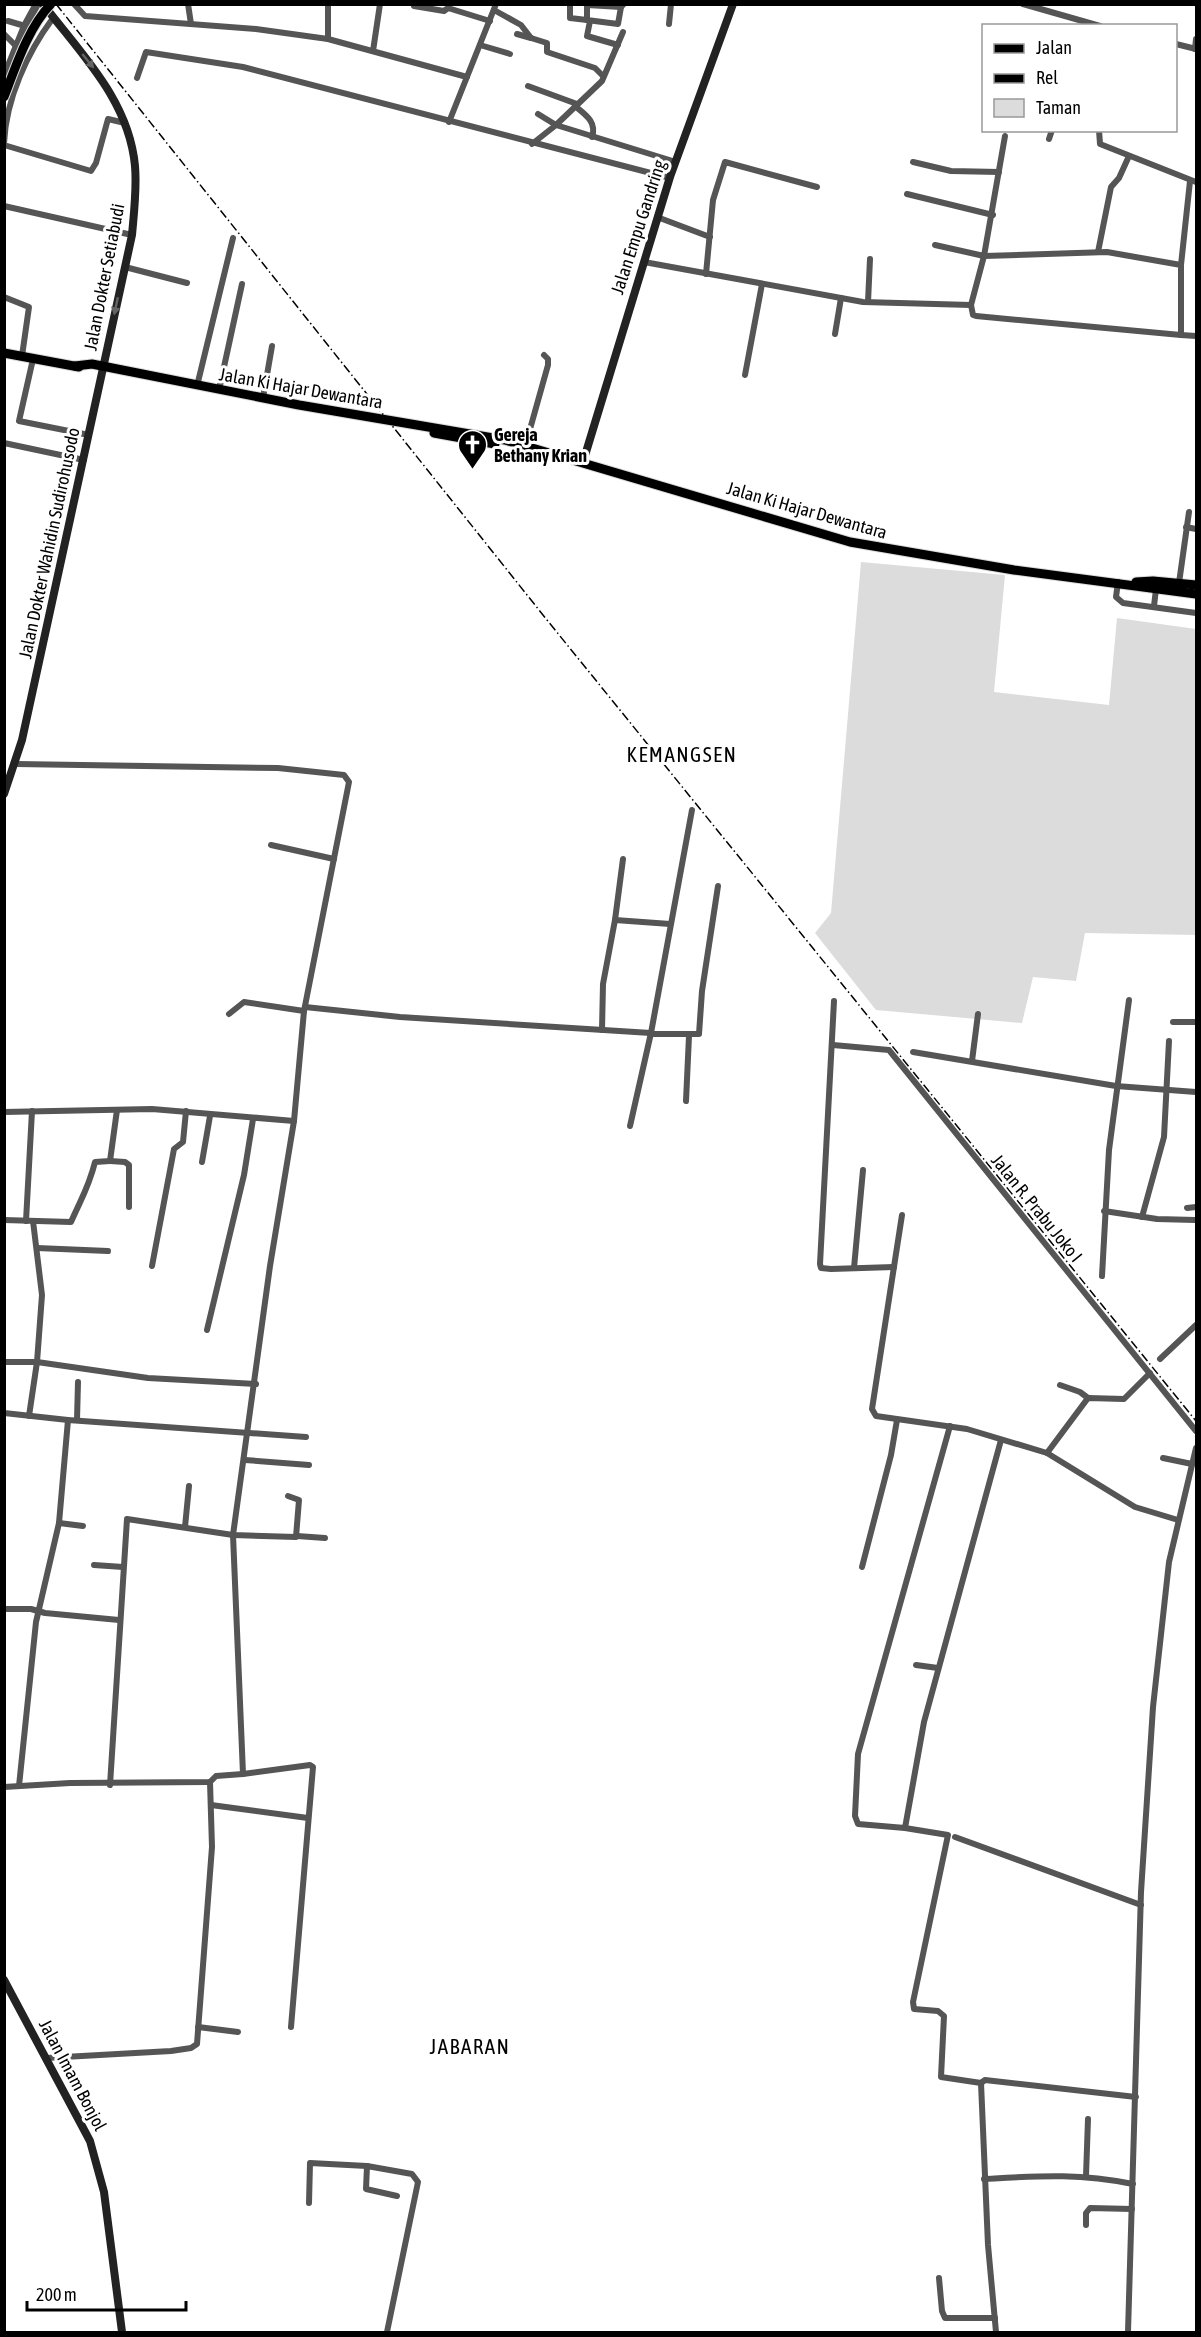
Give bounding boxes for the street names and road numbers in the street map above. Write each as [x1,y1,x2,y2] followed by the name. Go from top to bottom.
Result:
[606,157,670,297] street label: Jalan Empu Gandring
[79,202,129,352] street label: Jalan Dokter Setiabudi
[218,363,384,413] street label: Jalan Ki Hajar Dewantara
[14,426,84,660] street label: Jalan Dokter Wahidin Sudirohusodo
[725,477,889,543] street label: Jalan Ki Hajar Dewantara
[987,1150,1087,1266] street label: Jalan R. Prabu Joko I
[35,2016,111,2134] street label: Jalan Imam Bonjol

